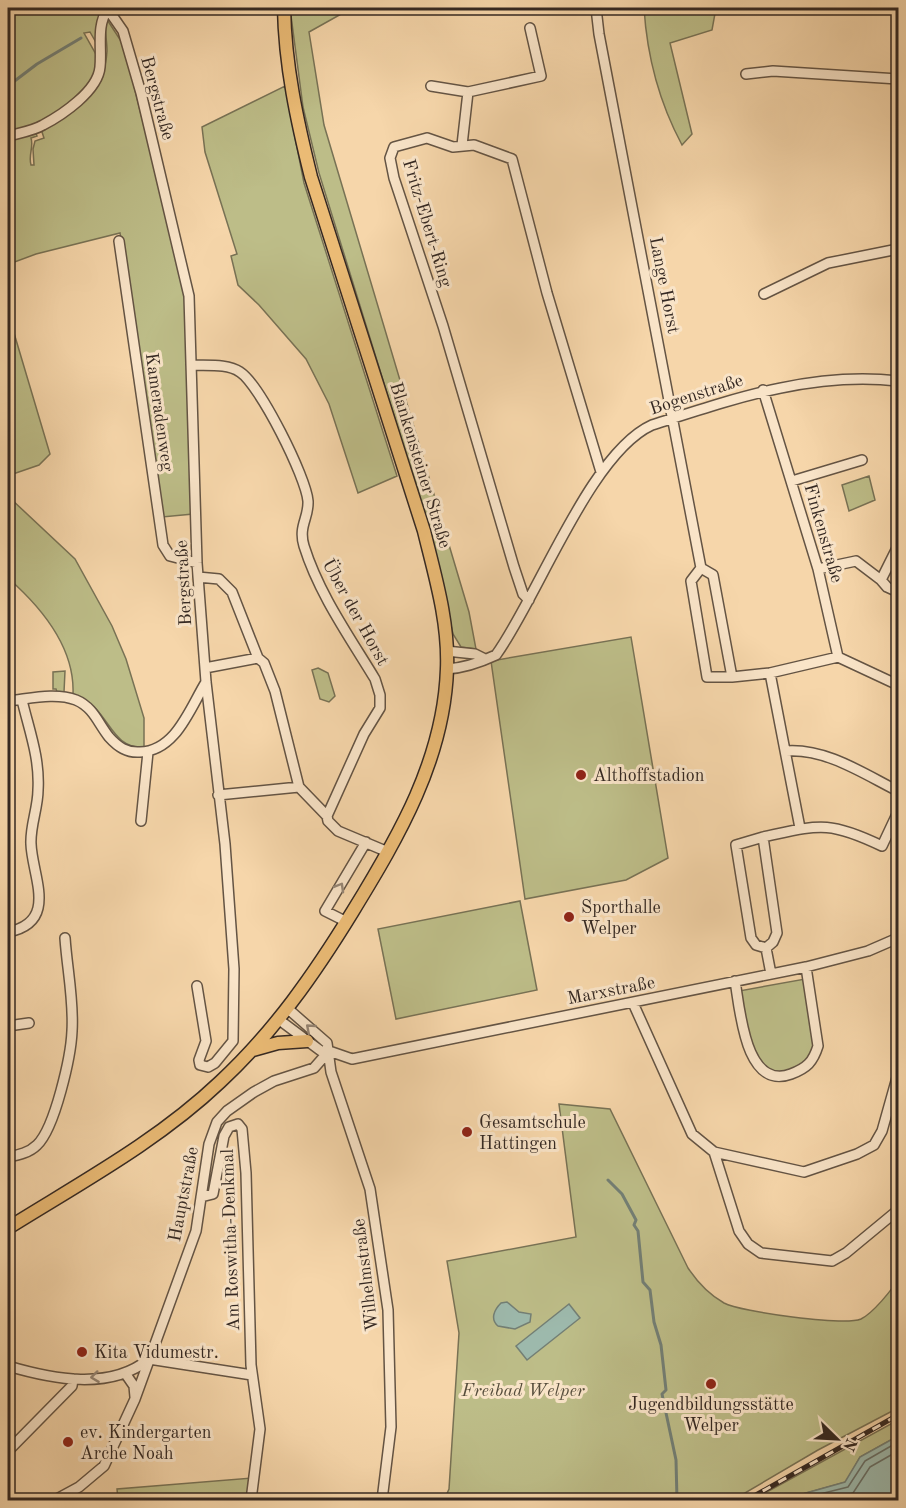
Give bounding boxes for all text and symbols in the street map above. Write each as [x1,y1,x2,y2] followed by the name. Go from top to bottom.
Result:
[137,54,177,142] street label: Bergstraße
[399,157,455,290] street label: Fritz-Ebert-Ring
[646,235,682,335] street label: Lange Horst
[142,352,176,473] street label: Kameradenweg
[647,371,745,419] street label: Bogenstraße
[386,380,454,550] street label: Blankensteiner Straße
[800,482,846,585] street label: Finkenstraße
[173,540,195,626] street label: Bergstraße
[318,554,395,669] street label: Über der Horst
[593,767,705,785] place label: Althoffstadion
[574,768,588,782] marker: Althoffstadion
[332,883,344,893] one-way arrow
[581,899,661,938] place label: Sporthalle Welper
[562,910,576,924] marker: Sporthalle Welper
[566,974,657,1008] street label: Marxstraße
[307,1024,317,1035] one-way arrow
[479,1114,586,1153] place label: Gesamtschule Hattingen
[460,1125,474,1139] marker: Gesamtschule Hattingen
[166,1145,202,1243] street label: Hauptstraße
[219,1148,243,1332] street label: Am Roswitha-Denkmal
[350,1217,382,1332] street label: Wilhelmstraße
[94,1344,219,1362] place label: Kita Vidumestr.
[75,1345,89,1359] marker: Kita Vidumestr.
[91,1371,100,1383] one-way arrow
[704,1377,718,1391] marker: Jugendbildungsstätte Welper
[460,1382,586,1400] park label: Freibad Welper
[628,1396,794,1435] place label: Jugendbildungsstätte Welper
[807,1409,867,1469] north arrow
[80,1424,212,1463] place label: ev. Kindergarten Arche Noah
[61,1435,75,1449] marker: ev. Kindergarten Arche Noah
[839,1435,859,1454] text: N

